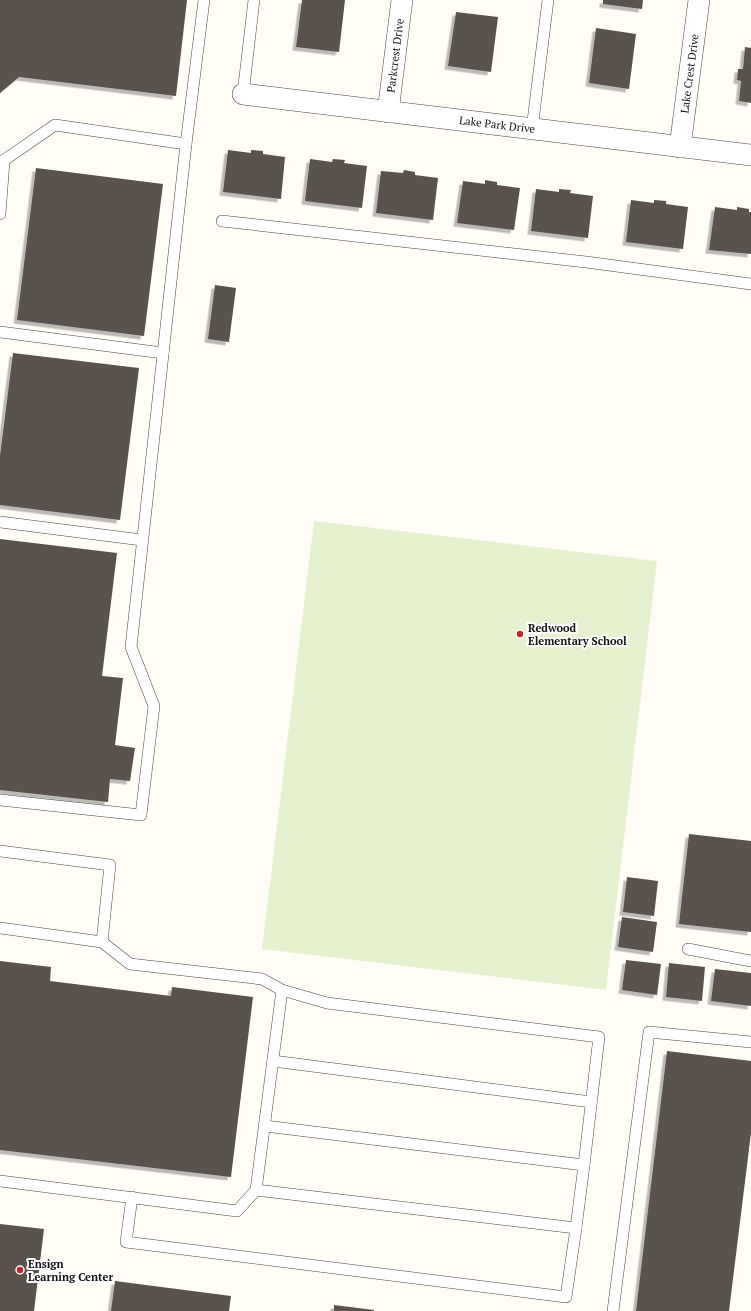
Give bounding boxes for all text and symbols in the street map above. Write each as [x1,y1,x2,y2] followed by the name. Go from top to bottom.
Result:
[383,17,407,93] street label: Parkcrest Drive
[677,33,702,114] street label: Lake Crest Drive
[458,113,536,136] street label: Lake Park Drive
[528,621,627,648] place label: Redwood Elementary School
[515,629,525,639] marker: Redwood Elementary School
[28,1257,113,1284] place label: Ensign Learning Center
[15,1265,25,1275] marker: Ensign Learning Center

